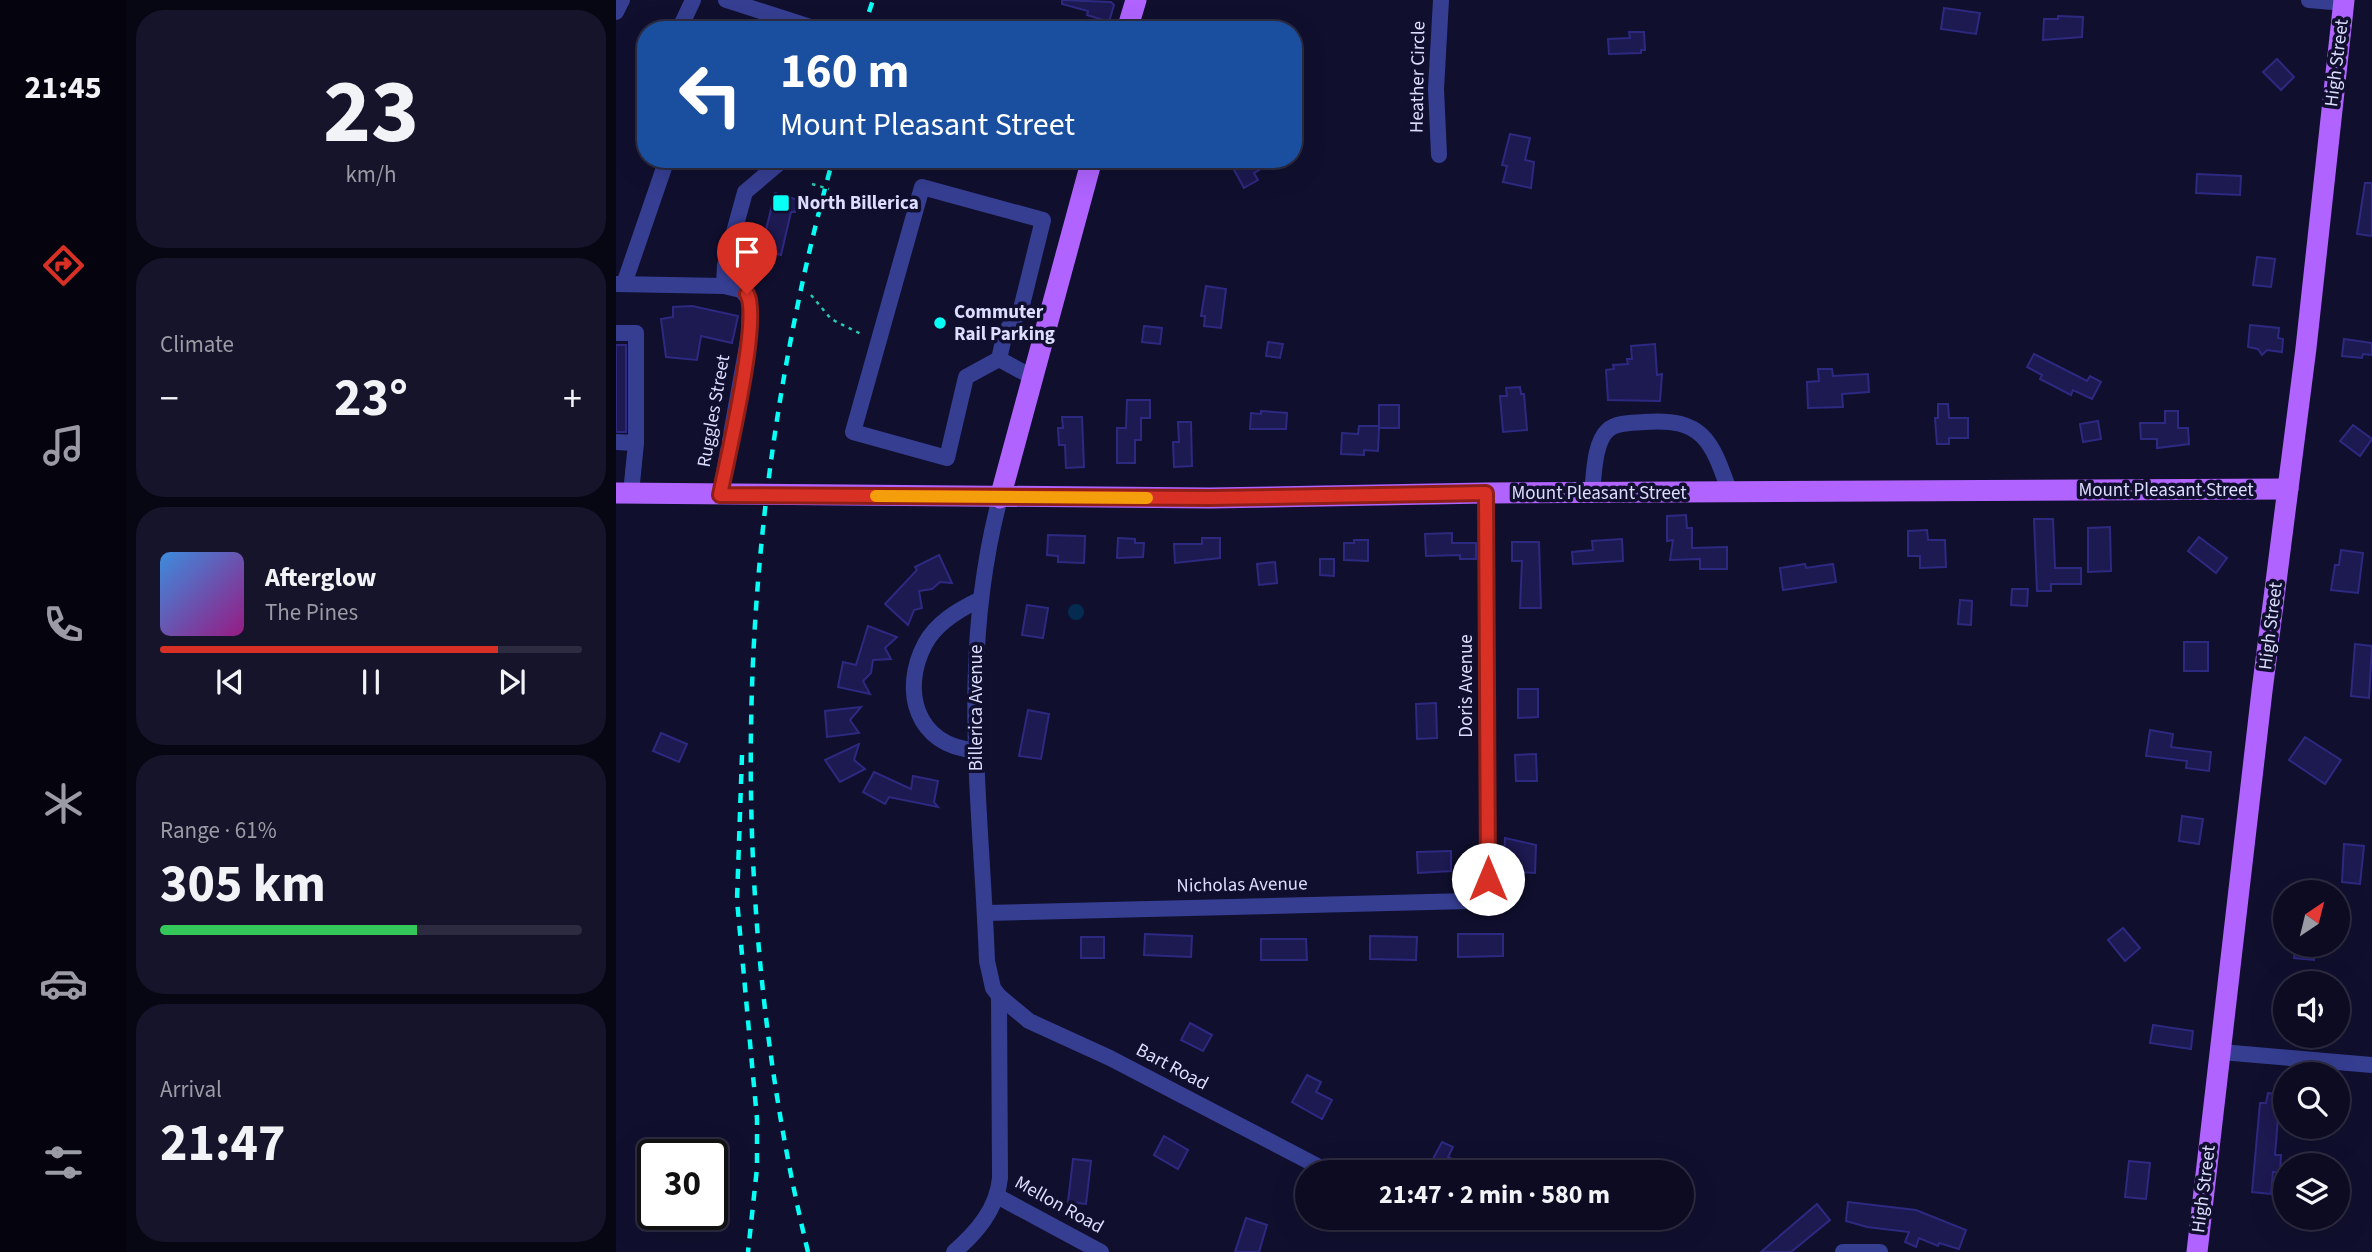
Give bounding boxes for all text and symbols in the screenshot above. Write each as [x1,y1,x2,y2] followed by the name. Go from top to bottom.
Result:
[2318,17,2356,109] street label: High Street
[1404,21,1432,133] street label: Heather Circle
[780,37,909,107] text: 160 m
[323,48,419,177] text: 23
[665,49,756,140] icon: left
[24,65,102,111] text: 21:45
[780,102,1075,148] text: Mount Pleasant Street
[345,158,397,191] text: km/h
[797,190,919,217] place label: North Billerica
[771,193,791,213] marker: North Billerica
[717,222,777,294] pin
[728,233,766,271] icon: arrive
[39,241,88,290] icon: directions
[954,299,1055,348] place label: Commuter Rail Parking
[932,315,948,331] marker: Commuter Rail Parking
[160,328,234,361] text: Climate
[691,352,737,469] street label: Ruggles Street
[334,362,408,436] text: 23°
[160,372,179,426] text: −
[563,372,582,426] text: +
[39,421,88,470] icon: music
[2078,477,2254,504] street label: Mount Pleasant Street
[1511,480,1687,507] street label: Mount Pleasant Street
[265,559,376,596] text: Afterglow
[2252,580,2290,672] street label: High Street
[265,596,358,629] text: The Pines
[39,600,88,649] icon: phone
[1453,634,1480,738] street label: Doris Avenue
[963,645,990,771] street label: Billerica Avenue
[211,663,249,701] icon: previous
[352,663,390,701] icon: pause
[493,663,531,701] icon: next
[39,779,88,828] icon: climate
[160,814,277,847] text: Range · 61%
[1451,842,1525,916] position arrow
[160,848,326,922] text: 305 km
[1176,870,1308,900] street label: Nicholas Avenue
[2273,880,2350,957] north arrow
[2273,880,2350,1230] map controls
[39,959,88,1008] icon: car
[2273,971,2350,1048] button: sound
[1131,1037,1213,1097] street label: Bart Road
[2273,1062,2350,1139] button: search
[160,1073,222,1106] text: Arrival
[160,1107,285,1181] text: 21:47
[39,1138,88,1187] icon: filters
[637,1139,728,1230] speed limit sign: 30
[2185,1143,2223,1235] street label: High Street
[2273,1153,2350,1230] button: layers
[1010,1169,1108,1241] street label: Mellon Road
[1379,1176,1610,1213] text: 21:47 · 2 min · 580 m

